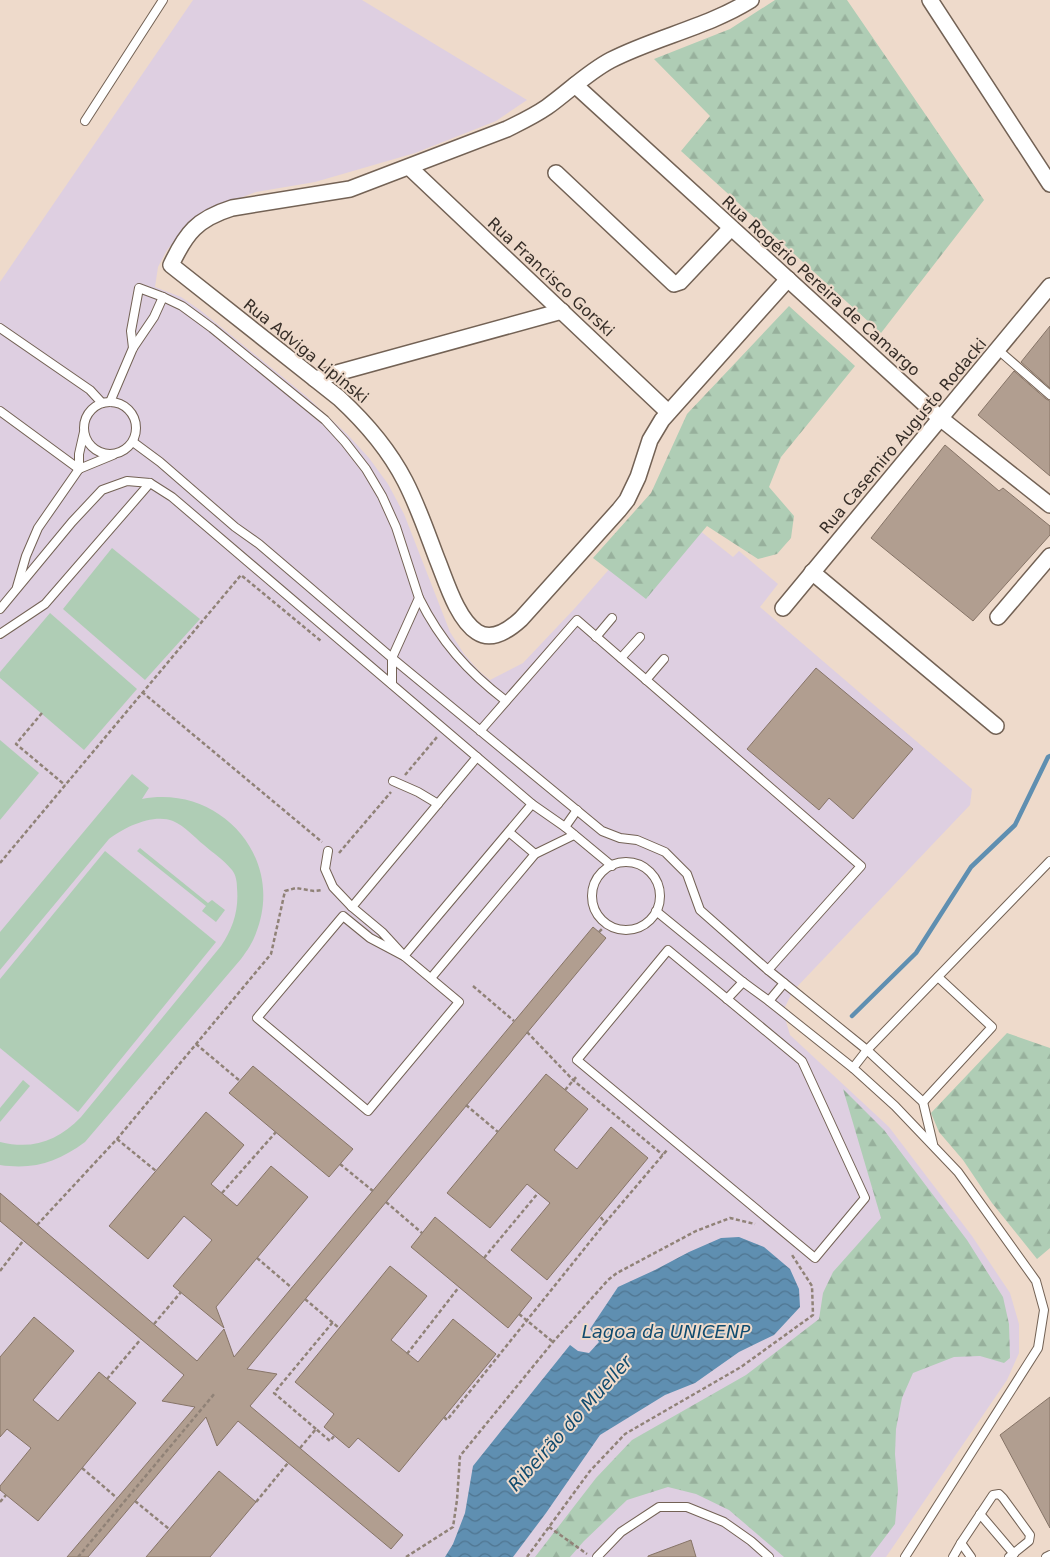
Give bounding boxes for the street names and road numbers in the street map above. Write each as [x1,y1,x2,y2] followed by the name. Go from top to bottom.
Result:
[718,192,924,380] street label: Rua Rogério Pereira de Camargo
[484,213,618,341] street label: Rua Francisco Gorski
[240,295,372,407] street label: Rua Adviga Lipinski
[816,334,990,538] street label: Rua Casemiro Augusto Rodacki

